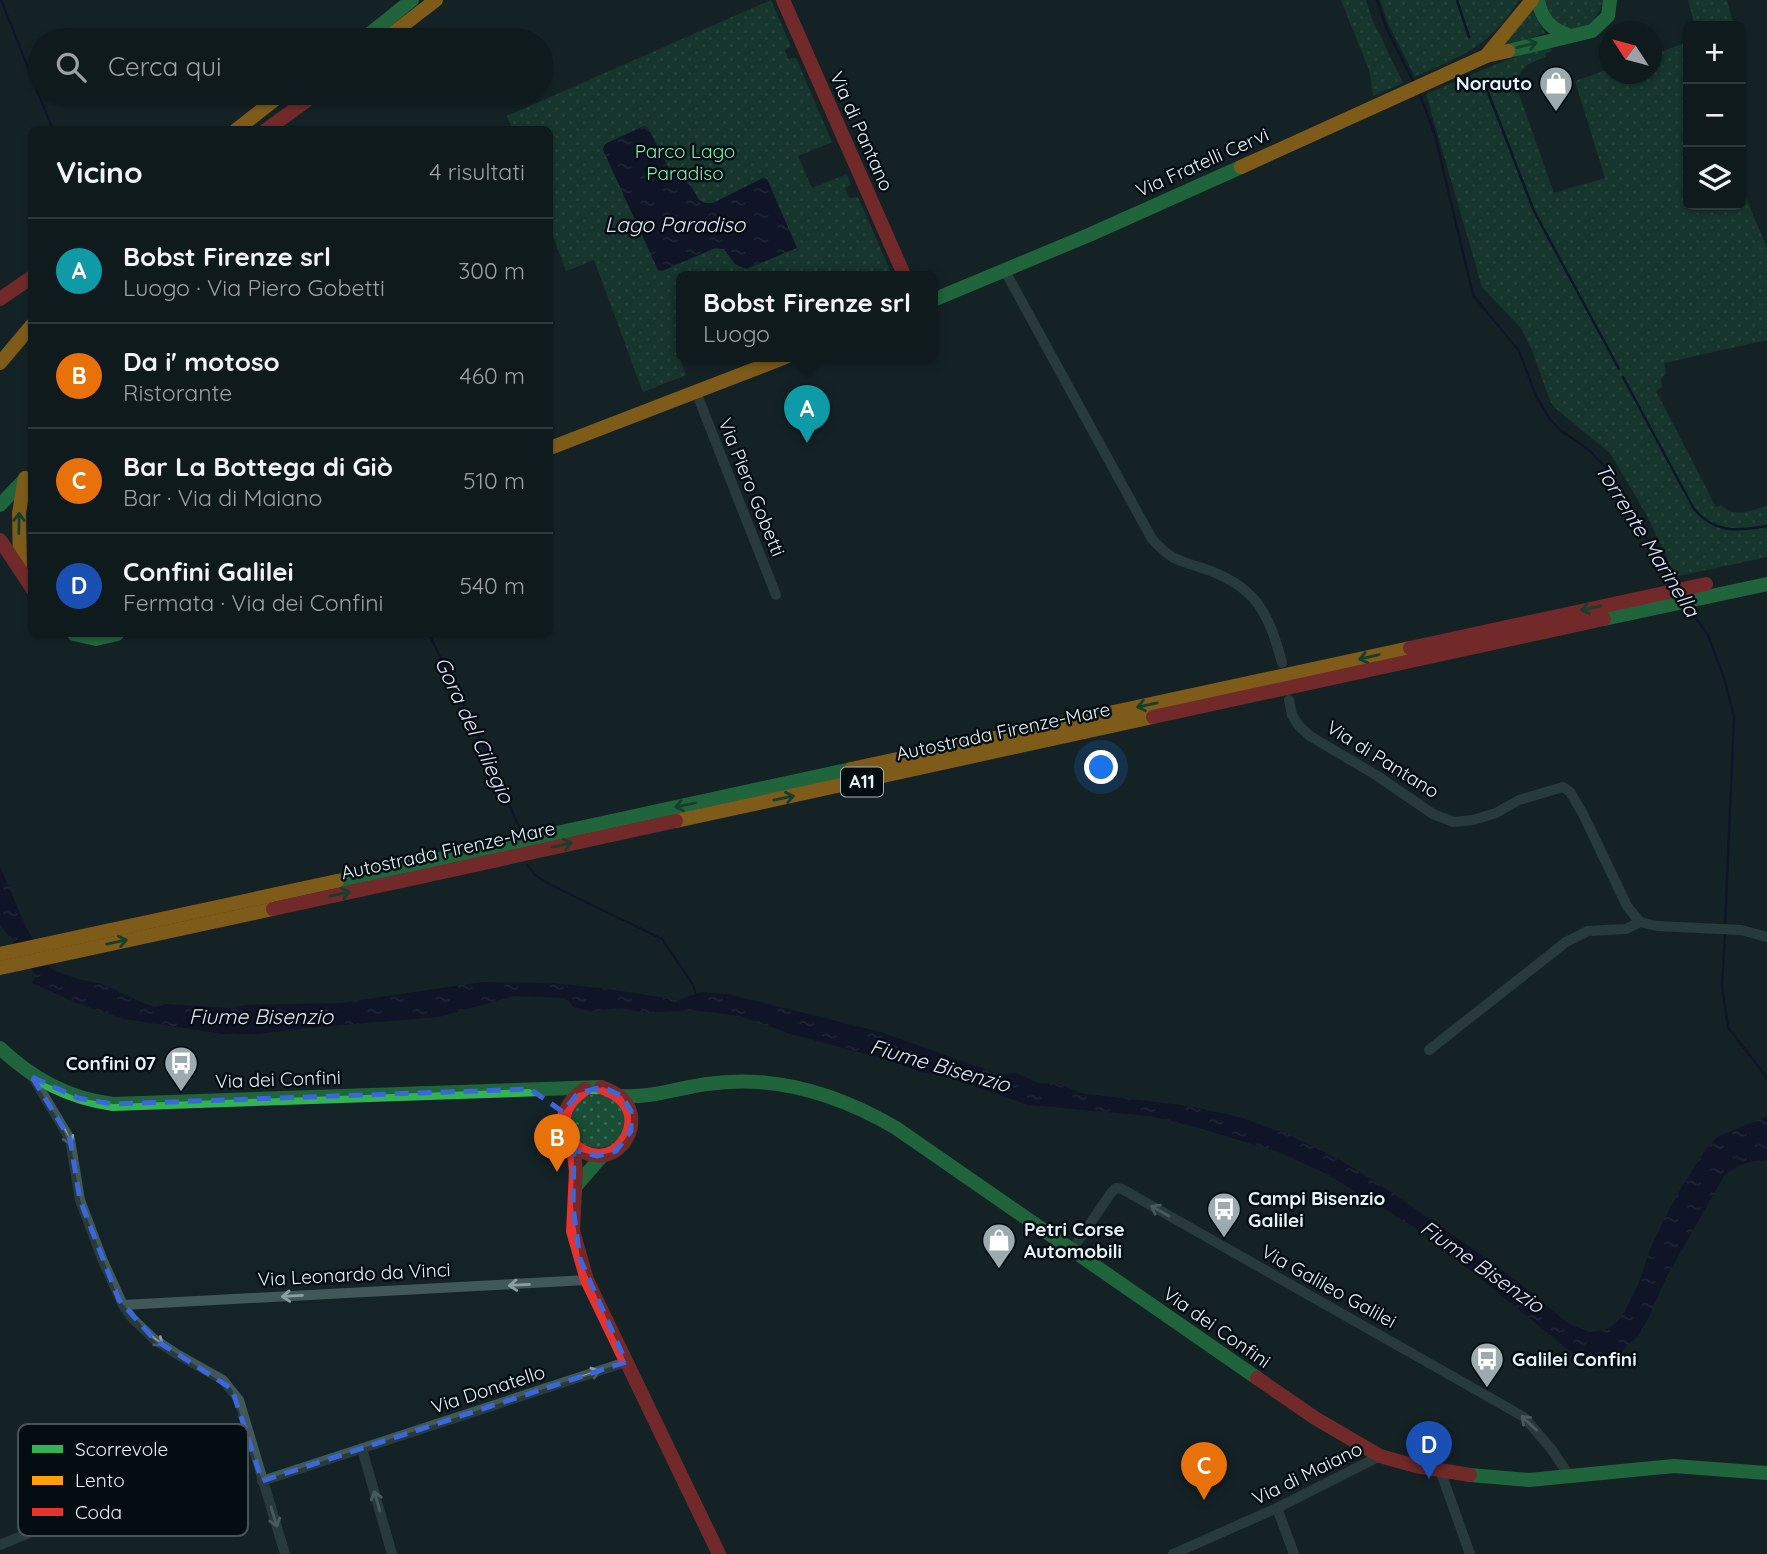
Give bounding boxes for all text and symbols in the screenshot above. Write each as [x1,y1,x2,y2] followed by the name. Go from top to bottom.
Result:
[1599,21,1662,84] north arrow
[1683,21,1746,210] map controls
[1683,21,1746,84] button: +
[28,28,553,105] search box
[1515,38,1538,52] one-way arrow
[52,48,90,86] icon: search
[108,50,222,83] text: Cerca qui
[1537,64,1575,113] shop icon: Norauto
[825,68,899,194] street label: Via di Pantano
[1456,71,1532,95] place label: Norauto
[1683,84,1746,147] button: −
[1132,122,1272,202] street label: Via Fratelli Cervi
[635,139,735,185] park label: Parco Lago Paradiso
[1683,147,1746,210] button: layers
[56,153,143,191] text: Vicino
[429,157,525,186] text: 4 risultati
[605,211,747,237] water label: Lago Paradiso
[123,240,331,273] text: Bobst Firenze srl
[72,256,86,285] text: A
[458,256,525,285] text: 300 m
[676,271,938,362] popup
[123,273,385,302] text: Luogo · Via Piero Gobetti
[703,286,911,319] text: Bobst Firenze srl
[703,319,770,348] text: Luogo
[123,345,280,378] text: Da i' motoso
[71,361,87,390] text: B
[460,361,525,390] text: 460 m
[123,378,232,407] text: Ristorante
[784,385,830,443] pin: A
[713,414,791,560] street label: Via Piero Gobetti
[123,450,393,483] text: Bar La Bottega di Giò
[1590,458,1706,622] water label: Torrente Marinella
[72,466,86,495] text: C
[463,466,525,495] text: 510 m
[123,483,322,512] text: Bar · Via di Maiano
[12,511,26,534] one-way arrow
[123,555,294,588] text: Confini Galilei
[71,571,87,600] text: D
[459,571,525,600] text: 540 m
[123,588,383,617] text: Fermata · Via dei Confini
[1580,601,1603,615] one-way arrow
[1358,650,1381,664] one-way arrow
[430,652,521,808] water label: Gora del Ciliegio
[894,697,1112,765] street label: Autostrada Firenze-Mare
[1136,698,1159,712] one-way arrow
[1322,715,1444,803] street label: Via di Pantano
[1084,750,1118,784] your location
[841,768,883,796] road number: A11
[772,790,795,804] one-way arrow
[674,798,697,812] one-way arrow
[339,816,557,884] street label: Autostrada Firenze-Mare
[550,838,573,852] one-way arrow
[328,886,350,899] one-way arrow
[105,935,128,948] one-way arrow
[189,1003,334,1029] water label: Fiume Bisenzio
[867,1033,1014,1098] water label: Fiume Bisenzio
[162,1044,200,1093] bus stop icon: Confini 07
[66,1051,156,1075] place label: Confini 07
[215,1065,341,1093] street label: Via dei Confini
[534,1114,580,1172] pin: B
[61,1124,74,1145] one-way arrow
[1248,1186,1385,1232] place label: Campi Bisenzio Galilei
[1205,1190,1243,1239] bus stop icon: Campi Bisenzio Galilei
[1151,1204,1171,1218] one-way arrow
[1416,1214,1550,1319] water label: Fiume Bisenzio
[1024,1217,1125,1263] place label: Petri Corse Automobili
[980,1221,1018,1270] shop icon: Petri Corse Automobili
[1257,1239,1401,1333] street label: Via Galileo Galilei
[257,1257,451,1291] street label: Via Leonardo da Vinci
[508,1278,531,1291] one-way arrow
[1159,1281,1275,1373] street label: Via dei Confini
[281,1290,304,1303] one-way arrow
[146,1331,164,1347] one-way arrow
[1468,1340,1506,1389] bus stop icon: Galilei Confini
[1512,1347,1637,1371] place label: Galilei Confini
[428,1359,548,1419] street label: Via Donatello
[578,1367,600,1379] one-way arrow
[1520,1415,1538,1431] one-way arrow
[1406,1421,1452,1479] pin: D
[18,1424,248,1536] legend
[1248,1436,1366,1510] street label: Via di Maiano
[75,1437,168,1461] text: Scorrevole
[1181,1442,1227,1500] pin: C
[75,1468,125,1492] text: Lento
[370,1491,383,1513] one-way arrow
[75,1500,122,1524] text: Coda
[268,1506,281,1528] one-way arrow

